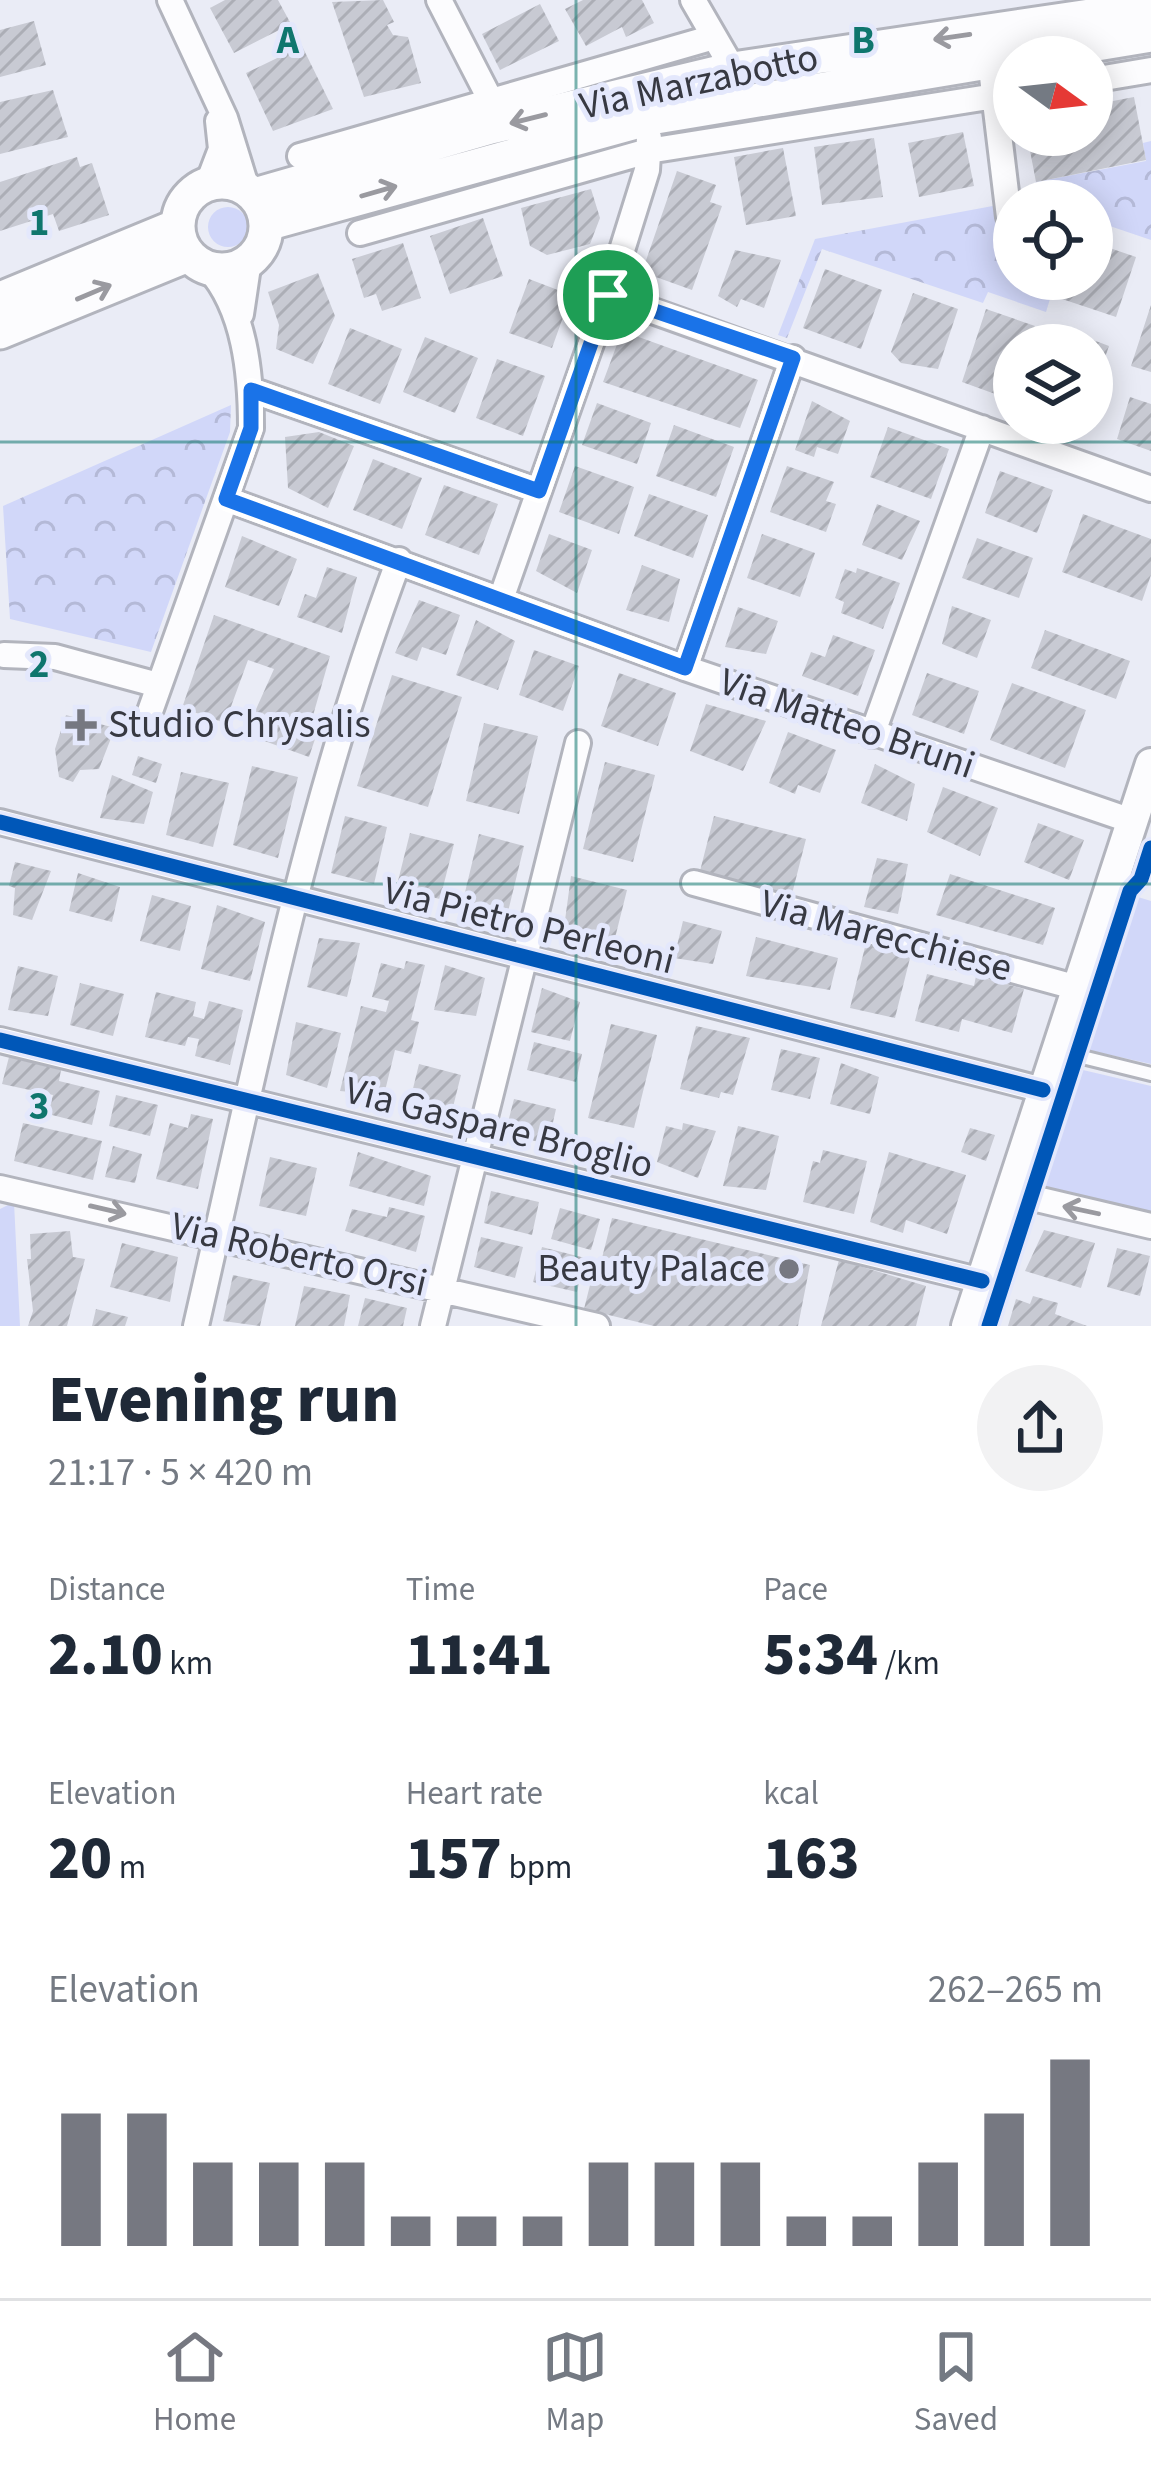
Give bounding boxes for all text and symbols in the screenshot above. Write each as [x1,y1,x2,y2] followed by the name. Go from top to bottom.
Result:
[276,13,300,69] text: A
[851,13,875,69] text: B
[933,26,972,49] one-way arrow
[575,29,823,135] street label: Via Marzabotto
[993,36,1113,156] north arrow
[993,36,1113,444] map controls
[510,108,548,131] one-way arrow
[359,179,397,201] one-way arrow
[993,180,1113,300] button: locate
[29,195,49,251] text: 1
[557,244,659,346] pin
[575,262,641,328] icon: arrive
[74,280,111,301] one-way arrow
[993,324,1113,444] button: layers
[29,637,49,693] text: 2
[712,654,982,794] street label: Via Matteo Bruni
[108,697,371,753] place label: Studio Chrysalis
[65,709,97,741] marker: Studio Chrysalis
[377,863,681,989] street label: Via Pietro Perleoni
[754,876,1018,996] street label: Via Marecchiese
[339,1063,659,1193] street label: Via Gaspare Broglio
[29,1079,49,1135] text: 3
[165,1198,433,1312] street label: Via Roberto Orsi
[1062,1198,1100,1221] one-way arrow
[89,1199,127,1222] one-way arrow
[537,1241,765,1297] place label: Beauty Palace
[776,1256,802,1282] marker: Beauty Palace
[48,1353,399,1447] text: Evening run
[977,1365,1103,1491] button: share
[48,1445,313,1501] text: 21:17 · 5 × 420 m
[48,1566,165,1613] text: Distance
[406,1566,475,1613] text: Time
[763,1566,828,1613] text: Pace
[48,1613,163,1698] text: 2.10
[406,1613,552,1698] text: 11:41
[763,1613,878,1698] text: 5:34
[163,1640,213,1687] text: km
[878,1640,940,1687] text: /km
[48,1770,177,1817] text: Elevation
[406,1770,543,1817] text: Heart rate
[763,1770,819,1817] text: kcal
[48,1817,112,1902] text: 20
[406,1817,502,1902] text: 157
[763,1817,859,1902] text: 163
[112,1844,146,1891] text: m
[502,1844,572,1891] text: bpm
[48,1962,200,2018] text: Elevation
[928,1962,1103,2018] text: 262–265 m
[153,2324,236,2443] tab: Home
[542,2324,608,2443] tab: Map
[914,2324,998,2443] tab: Saved

